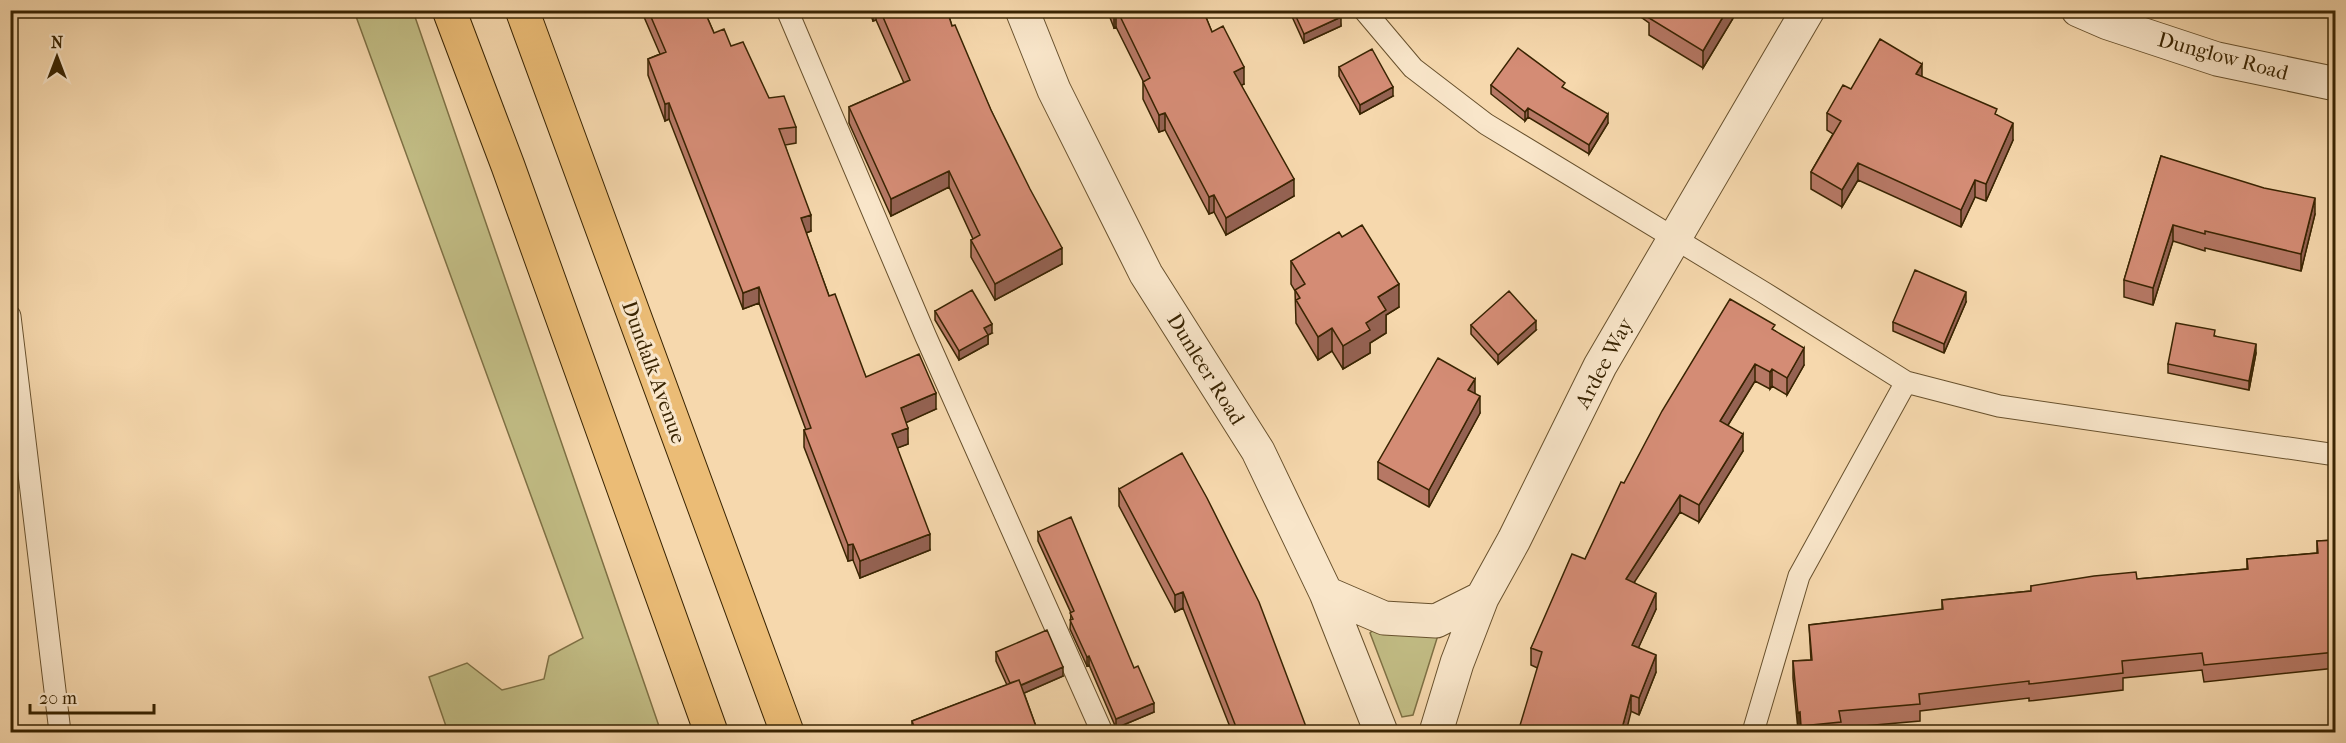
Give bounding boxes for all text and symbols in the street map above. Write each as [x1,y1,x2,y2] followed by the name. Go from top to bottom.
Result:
[27,27,87,87] north arrow
[2155,27,2291,85] street label: Dunglow Road
[51,33,64,52] text: N
[617,297,691,447] street label: Dundalk Avenue
[1162,309,1250,430] street label: Dunleer Road
[1570,313,1638,413] street label: Ardee Way
[30,677,154,715] scale bar
[39,688,77,709] text: 20 m

